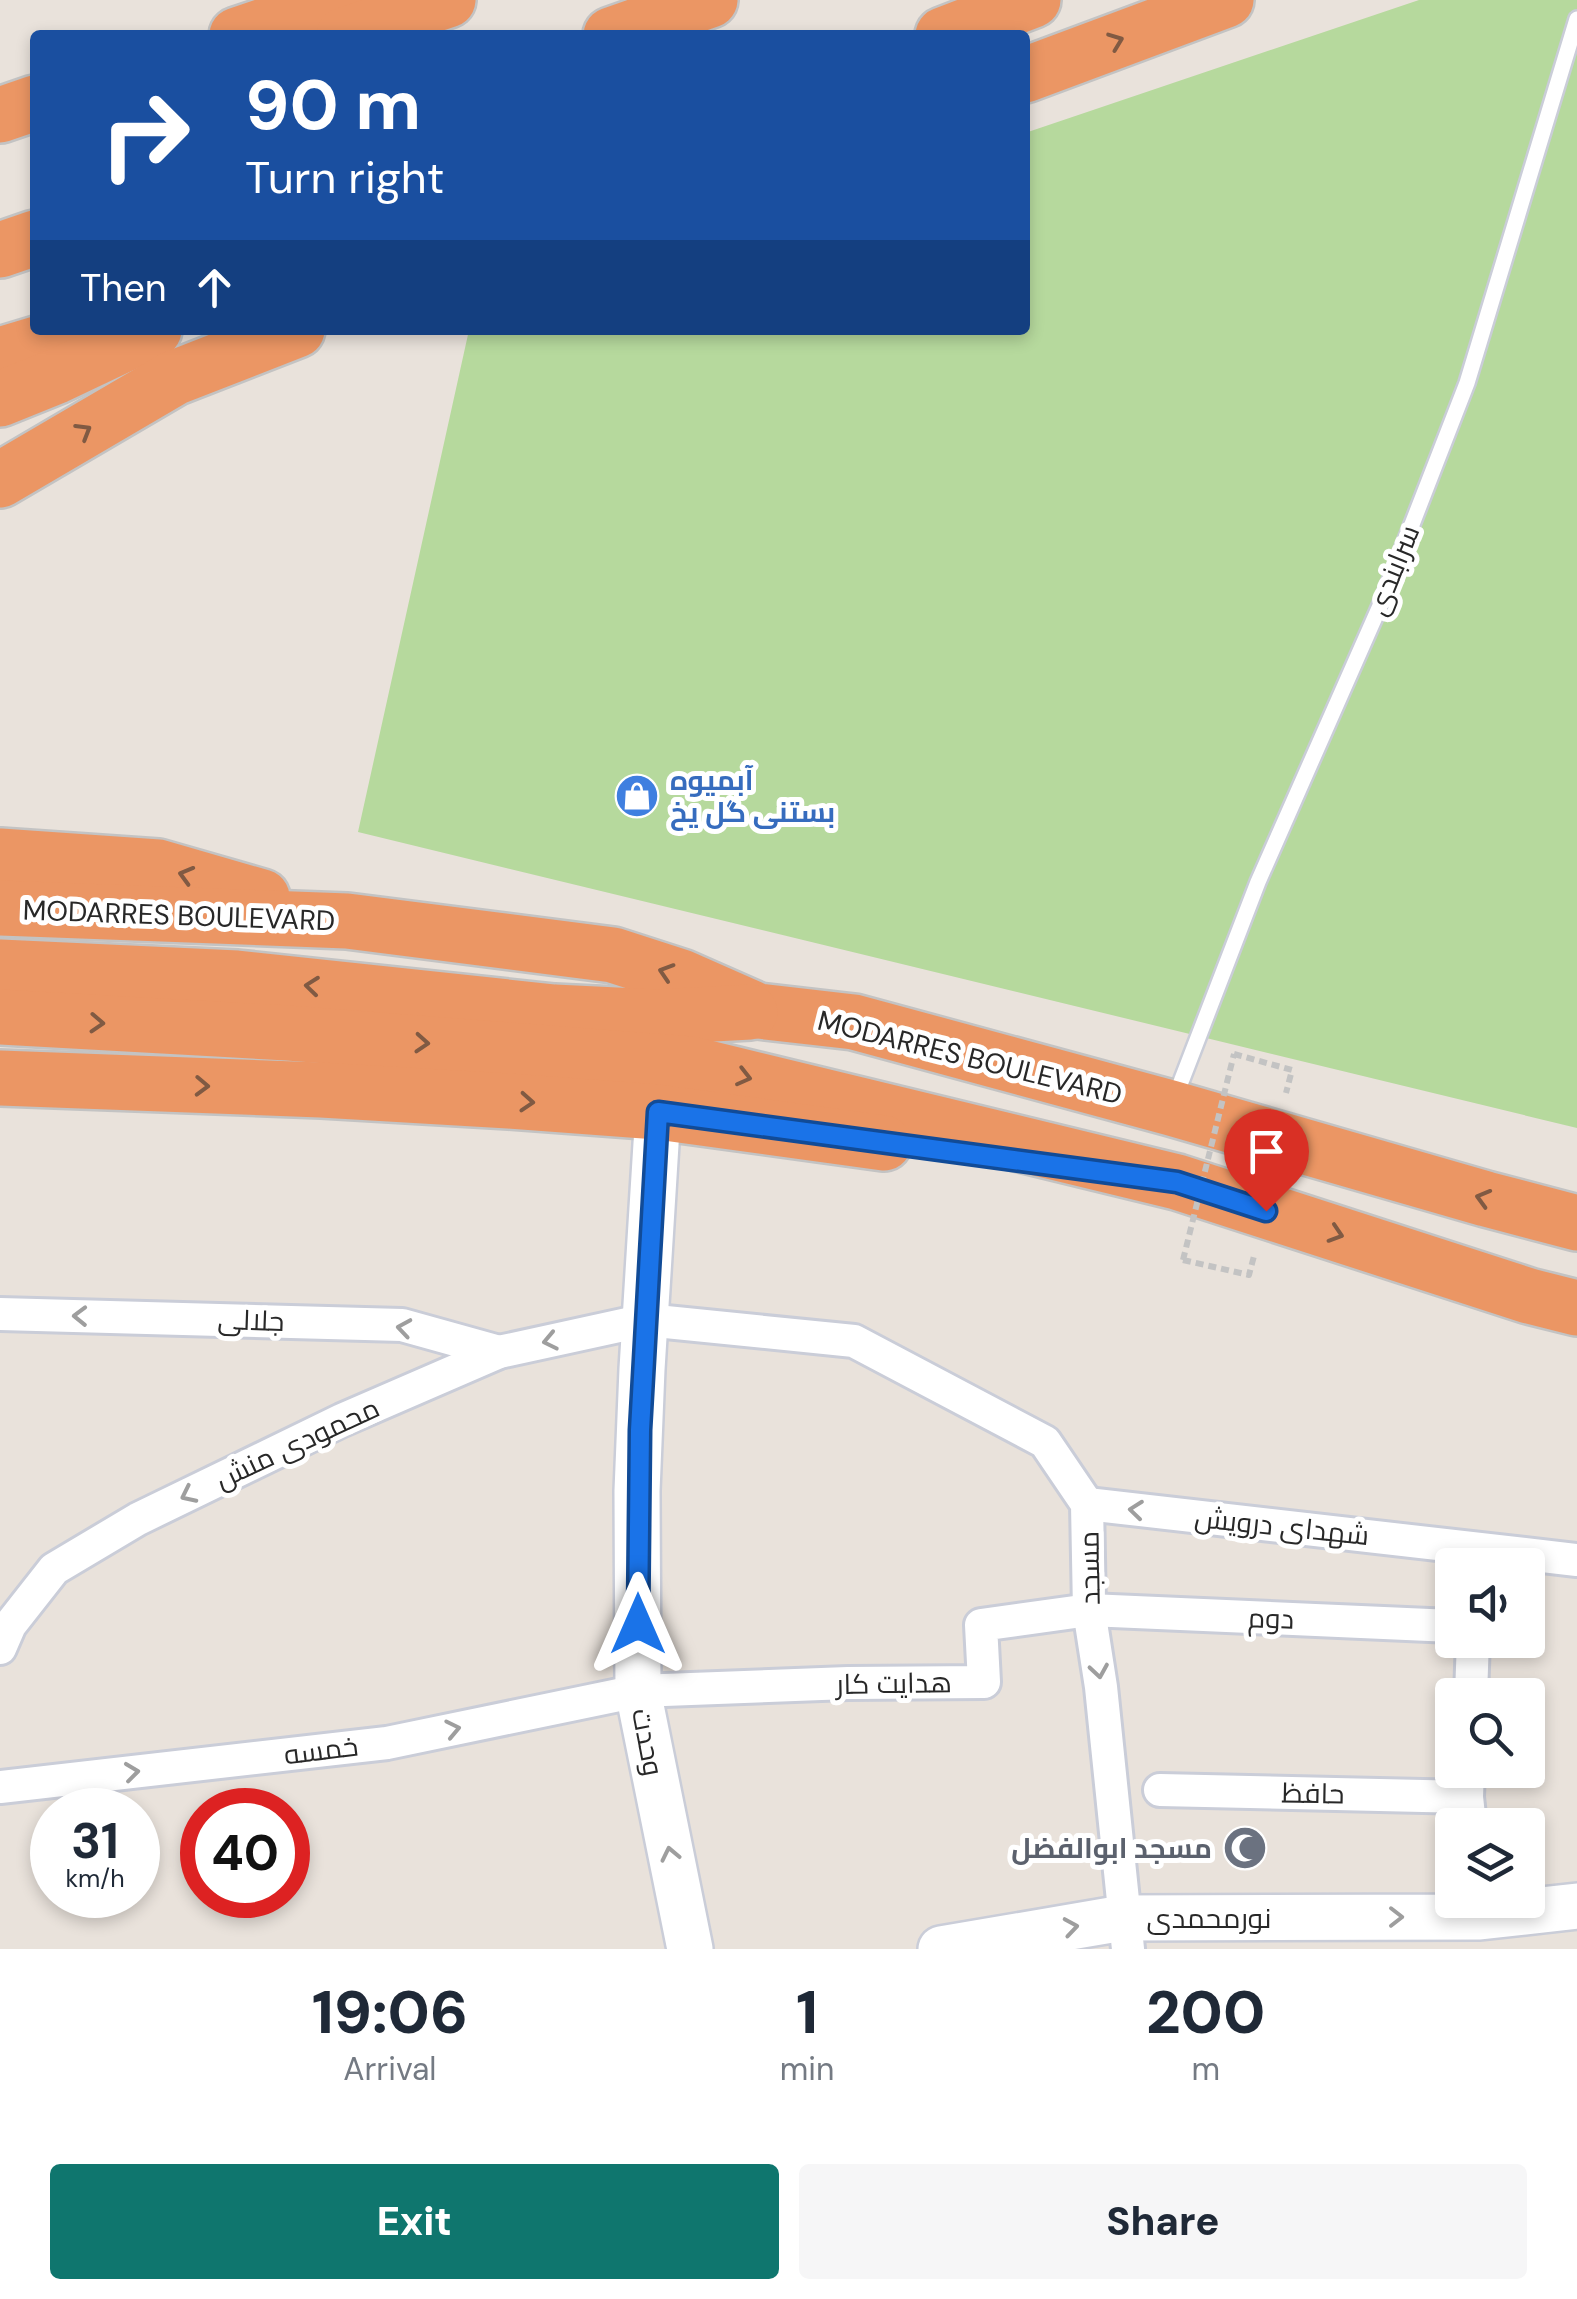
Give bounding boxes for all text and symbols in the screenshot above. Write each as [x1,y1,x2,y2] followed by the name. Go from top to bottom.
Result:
[1107,32,1124,53] one-way arrow
[245,60,421,151] text: 90 m
[80,70,210,200] icon: right
[245,148,444,207] text: Turn right
[187,260,242,315] icon: ahead
[80,263,167,313] text: Then
[73,424,91,443] one-way arrow
[1359,519,1428,621] street label: سرابندی
[670,762,835,831] place label: آبمیوه بستنی گل یخ
[614,773,660,819] shop icon: آبمیوه بستنی گل یخ
[178,866,195,887] one-way arrow
[22,892,336,939] street label: MODARRES BOULEVARD
[658,963,675,984] one-way arrow
[304,976,320,997] one-way arrow
[814,1002,1126,1113] street label: MODARRES BOULEVARD
[90,1012,106,1033] one-way arrow
[414,1032,430,1054] one-way arrow
[735,1065,752,1086] one-way arrow
[195,1075,211,1096] one-way arrow
[519,1091,535,1113] one-way arrow
[1224,1109,1309,1212] pin
[1239,1124,1294,1179] icon: arrive
[1475,1189,1492,1210] one-way arrow
[1327,1222,1344,1242] one-way arrow
[217,1301,285,1340] street label: جلالی
[71,1305,87,1326] one-way arrow
[396,1318,412,1339] one-way arrow
[542,1329,559,1350] one-way arrow
[209,1389,385,1498] street label: محمودی منش
[180,1482,198,1502] one-way arrow
[1193,1499,1371,1554] street label: شهدای درویش
[1127,1500,1143,1521] one-way arrow
[1070,1531,1109,1605] street label: مسجد
[1435,1548,1545,1918] map controls
[1435,1548,1545,1658] button: sound
[586,1572,690,1676] position arrow
[1247,1599,1295,1639] street label: دوم
[1087,1663,1108,1679] one-way arrow
[834,1664,952,1703] street label: هدایت کار
[1435,1678,1545,1788] button: search
[623,1705,672,1779] street label: وحدت
[445,1719,462,1740] one-way arrow
[282,1728,360,1773] street label: خمسه
[124,1762,140,1783] one-way arrow
[1281,1774,1345,1813] street label: حافظ
[180,1788,310,1918] speed limit sign: 40
[71,1808,119,1874] text: 31
[1435,1808,1545,1918] button: layers
[1222,1825,1268,1871] mosque icon: مسجد ابوالفضل
[1011,1830,1212,1867] place label: مسجد ابوالفضل
[661,1845,682,1862] one-way arrow
[65,1862,125,1895] text: km/h
[1147,1900,1271,1937] street label: نورمحمدی
[1388,1907,1404,1928] one-way arrow
[1063,1917,1080,1938] one-way arrow
[312,1973,468,2052] text: 19:06
[796,1973,818,2052] text: 1
[1146,1973,1265,2052] text: 200
[343,2048,437,2090] text: Arrival
[780,2048,834,2090] text: min
[1191,2048,1220,2090] text: m
[50,2164,779,2279] button: Exit
[799,2164,1527,2279] button: Share

